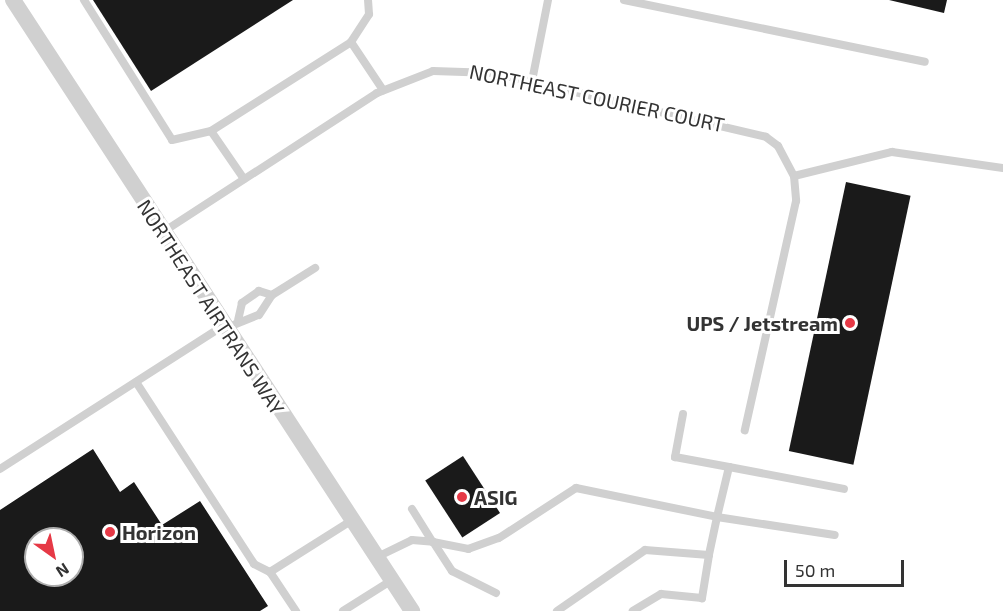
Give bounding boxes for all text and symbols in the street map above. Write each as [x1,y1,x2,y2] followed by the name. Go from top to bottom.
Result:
[467,59,727,137] street label: NORTHEAST COURIER COURT
[132,194,290,420] street label: NORTHEAST AIRTRANS WAY
[686,311,838,335] place label: UPS / Jetstream
[843,316,857,330] marker: UPS / Jetstream
[474,485,518,509] place label: ASIG
[455,490,469,504] marker: ASIG
[122,520,196,544] place label: Horizon
[103,525,117,539] marker: Horizon
[24,527,84,587] north arrow
[787,548,907,586] scale bar
[795,559,835,581] text: 50 m
[53,560,73,582] text: N

